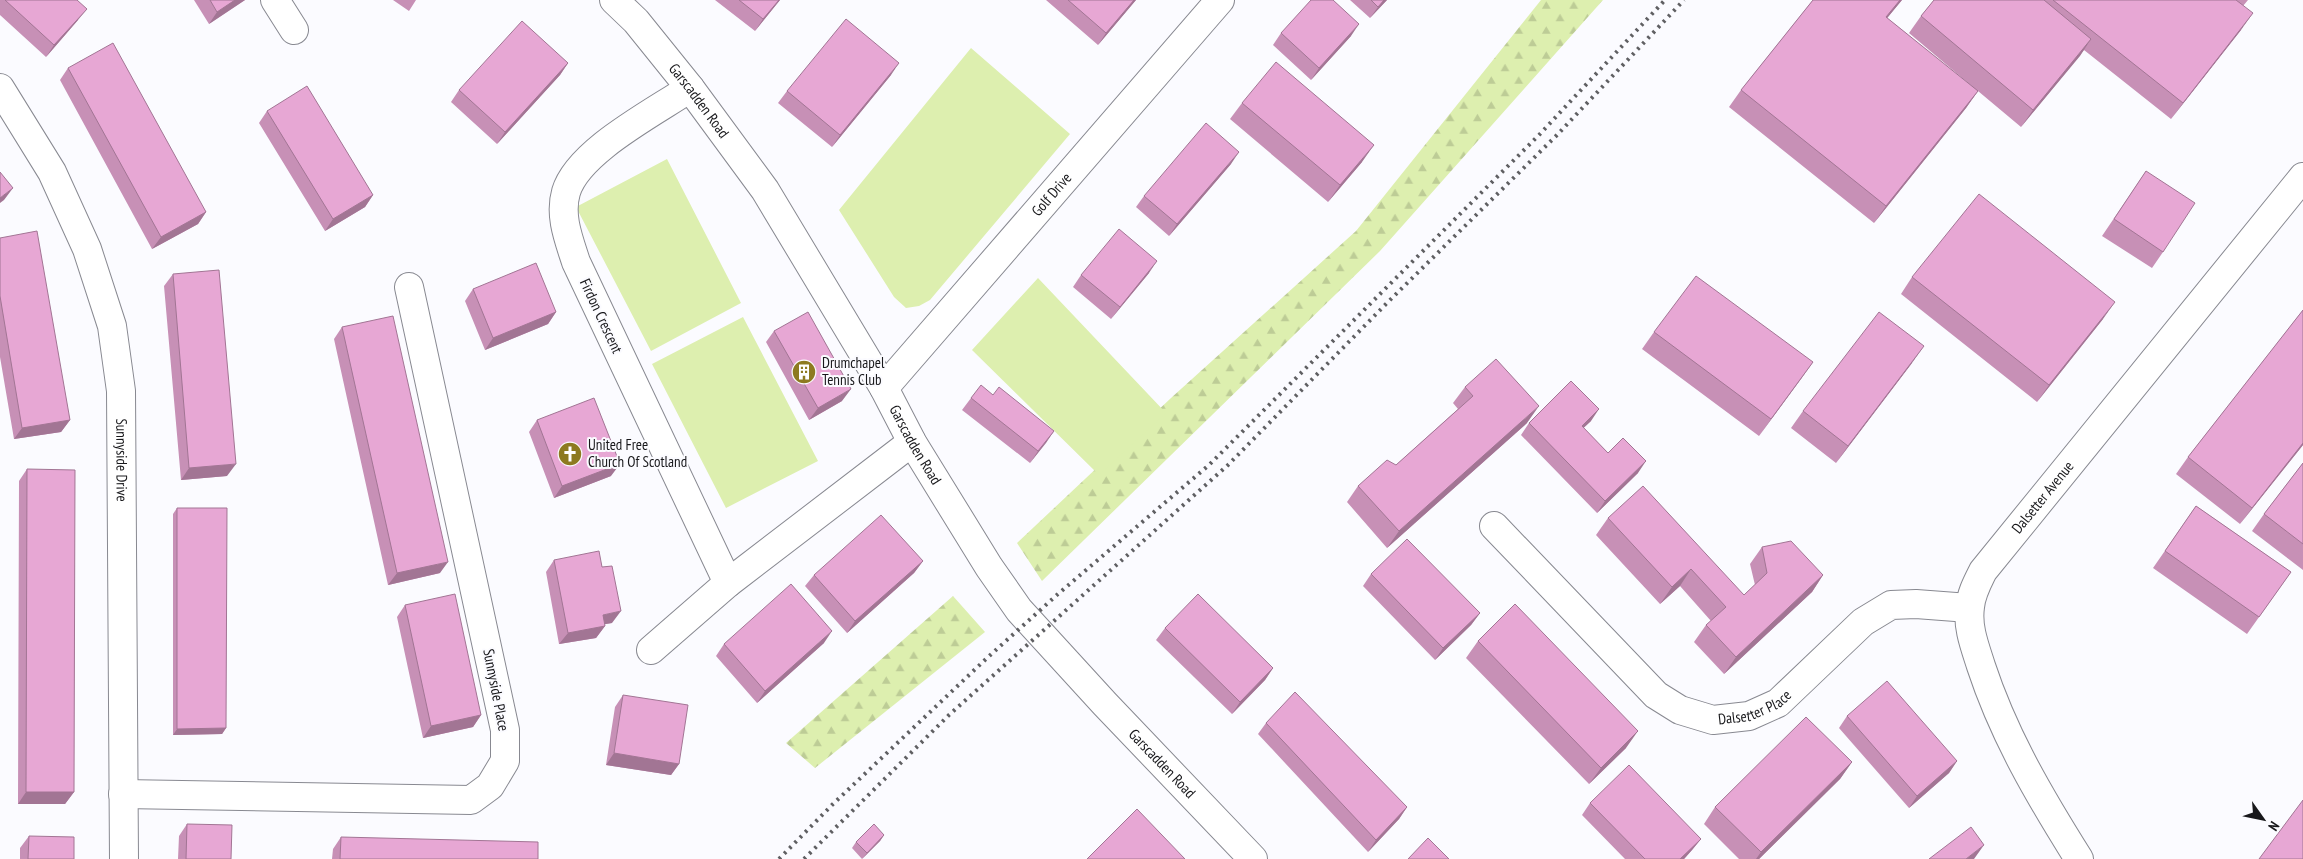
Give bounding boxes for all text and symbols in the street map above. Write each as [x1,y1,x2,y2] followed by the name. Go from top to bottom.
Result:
[665,59,733,142] street label: Garscadden Road
[1027,168,1075,220] street label: Golf Drive
[576,275,627,356] street label: Firdon Crescent
[822,353,885,389] place label: Drumchapel Tennis Club
[791,359,817,385] building icon: Drumchapel Tennis Club
[886,402,946,488] street label: Garscadden Road
[112,418,132,502] street label: Sunnyside Drive
[588,435,687,471] place label: United Free Church Of Scotland
[557,441,583,467] church icon: United Free Church Of Scotland
[2007,457,2078,537] street label: Dalsetter Avenue
[479,647,514,733] street label: Sunnyside Place
[1717,685,1795,728] street label: Dalsetter Place
[1125,725,1200,802] street label: Garscadden Road
[2238,794,2288,844] north arrow
[2264,818,2284,834] text: N

